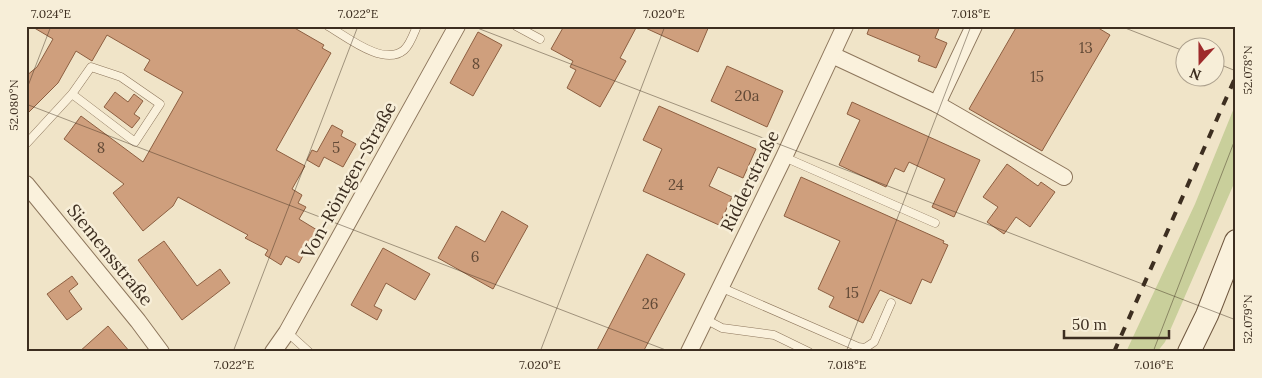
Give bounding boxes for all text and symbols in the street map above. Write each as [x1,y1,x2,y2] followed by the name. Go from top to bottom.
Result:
[31,6,71,21] text: 7.024°E
[338,6,378,21] text: 7.022°E
[643,6,685,21] text: 7.020°E
[952,6,990,21] text: 7.018°E
[1079,38,1093,57] house number: 13
[1174,38,1224,88] north arrow
[1240,45,1255,95] text: 52.078°N
[472,54,480,73] house number: 8
[1187,64,1204,84] text: N
[1030,67,1044,86] house number: 15
[6,79,21,131] text: 52.080°N
[734,86,760,105] house number: 20a
[295,97,401,263] street label: Von-Röntgen-Straße
[715,126,784,235] street label: Ridderstraße
[97,138,105,157] house number: 8
[332,138,340,157] house number: 5
[668,175,684,194] house number: 24
[62,199,159,310] street label: Siemensstraße
[471,247,479,266] house number: 6
[845,283,859,302] house number: 15
[642,294,658,313] house number: 26
[1240,294,1255,344] text: 52.079°N
[1064,308,1170,340] scale bar
[1072,315,1107,334] text: 50 m
[214,357,254,372] text: 7.022°E
[519,357,561,372] text: 7.020°E
[828,357,866,372] text: 7.018°E
[1135,357,1173,372] text: 7.016°E

